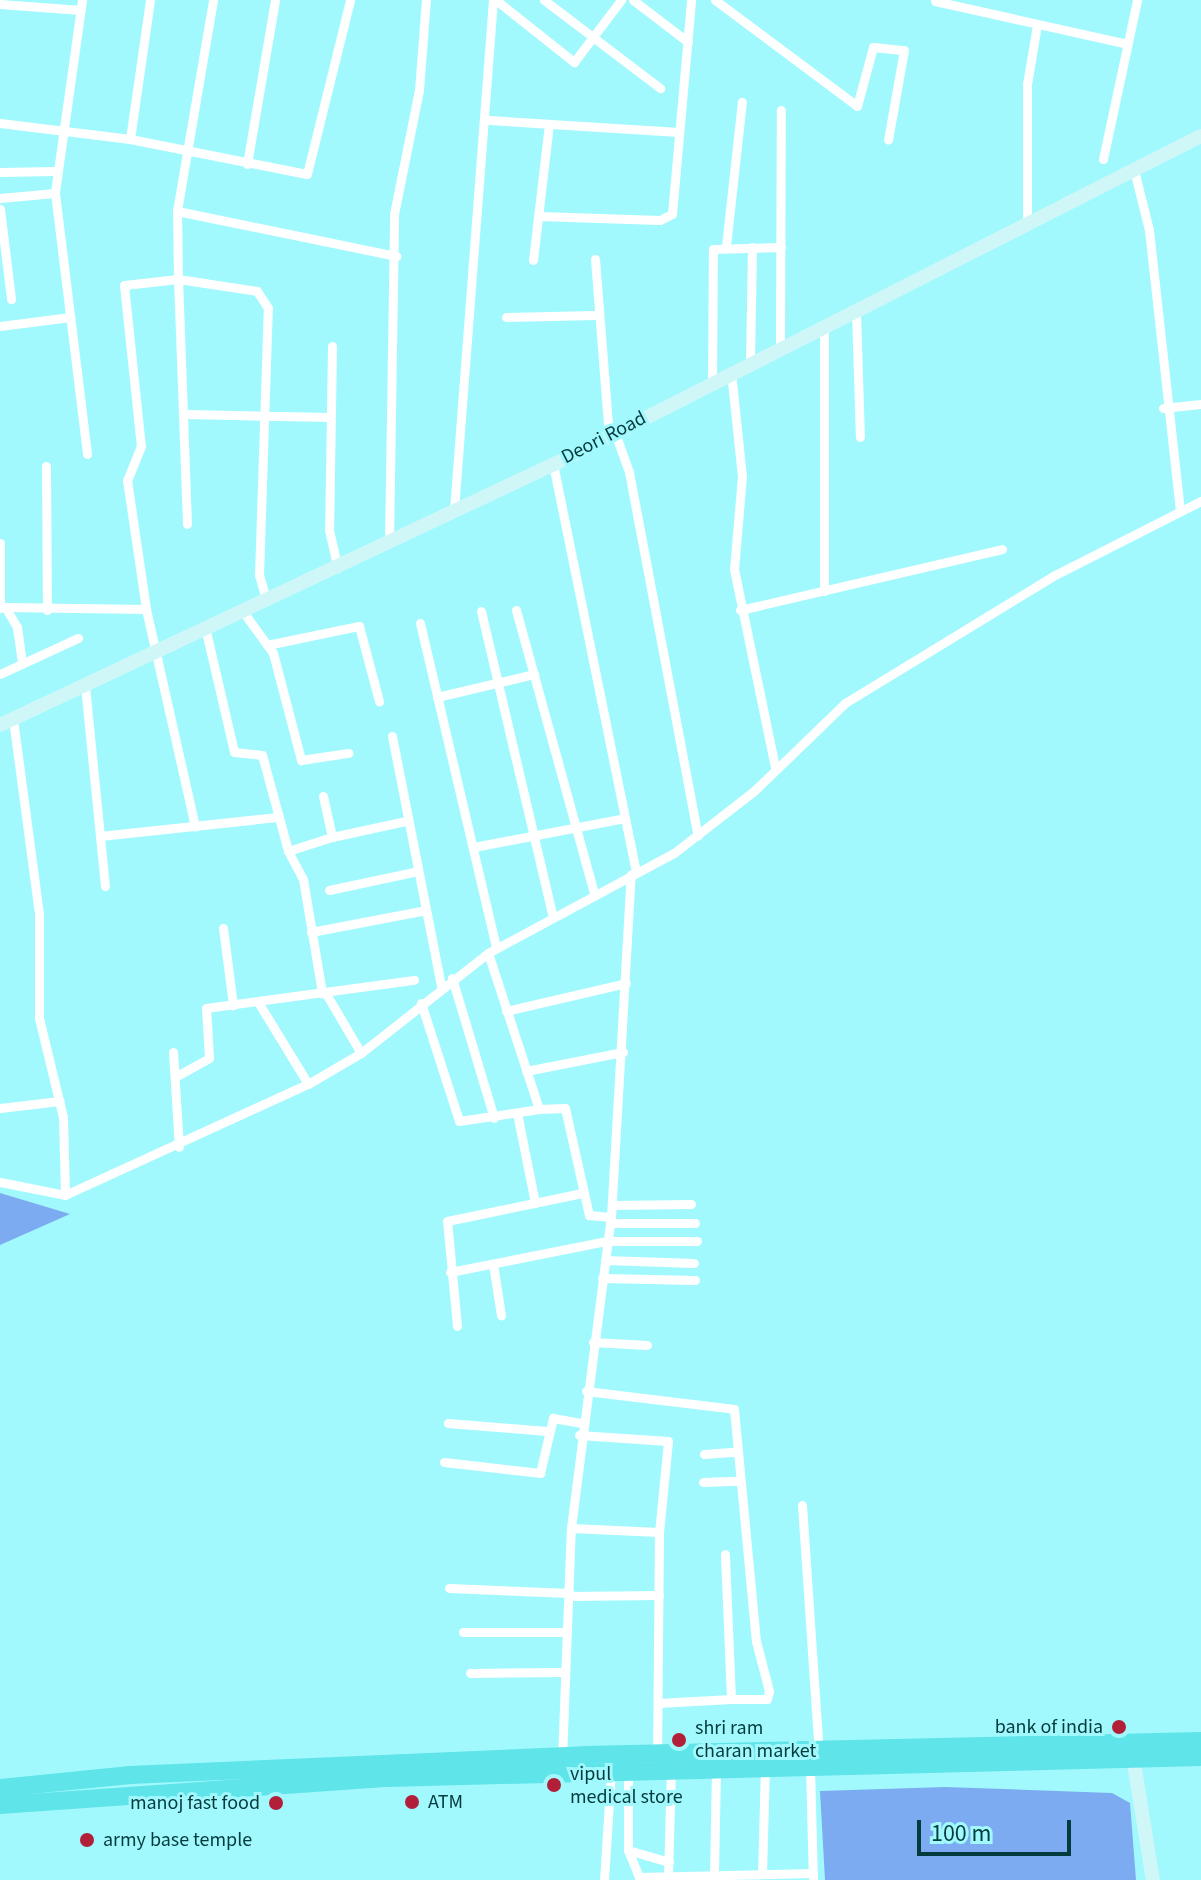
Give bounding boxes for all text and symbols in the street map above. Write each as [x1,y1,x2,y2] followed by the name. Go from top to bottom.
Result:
[558,406,650,470] street label: Deori Road
[995,1715,1103,1739] place label: bank of india
[695,1716,816,1763] place label: shri ram charan market
[1110,1718,1128,1736] marker: bank of india
[670,1731,688,1749] marker: shri ram charan market
[570,1762,683,1809] place label: vipul medical store
[545,1776,563,1794] marker: vipul medical store
[428,1790,463,1814] place label: ATM
[130,1791,260,1815] place label: manoj fast food
[403,1793,421,1811] marker: ATM
[267,1794,285,1812] marker: manoj fast food
[921,1804,1075,1854] scale bar
[931,1816,991,1851] text: 100 m
[103,1828,252,1852] place label: army base temple
[78,1831,96,1849] marker: army base temple

